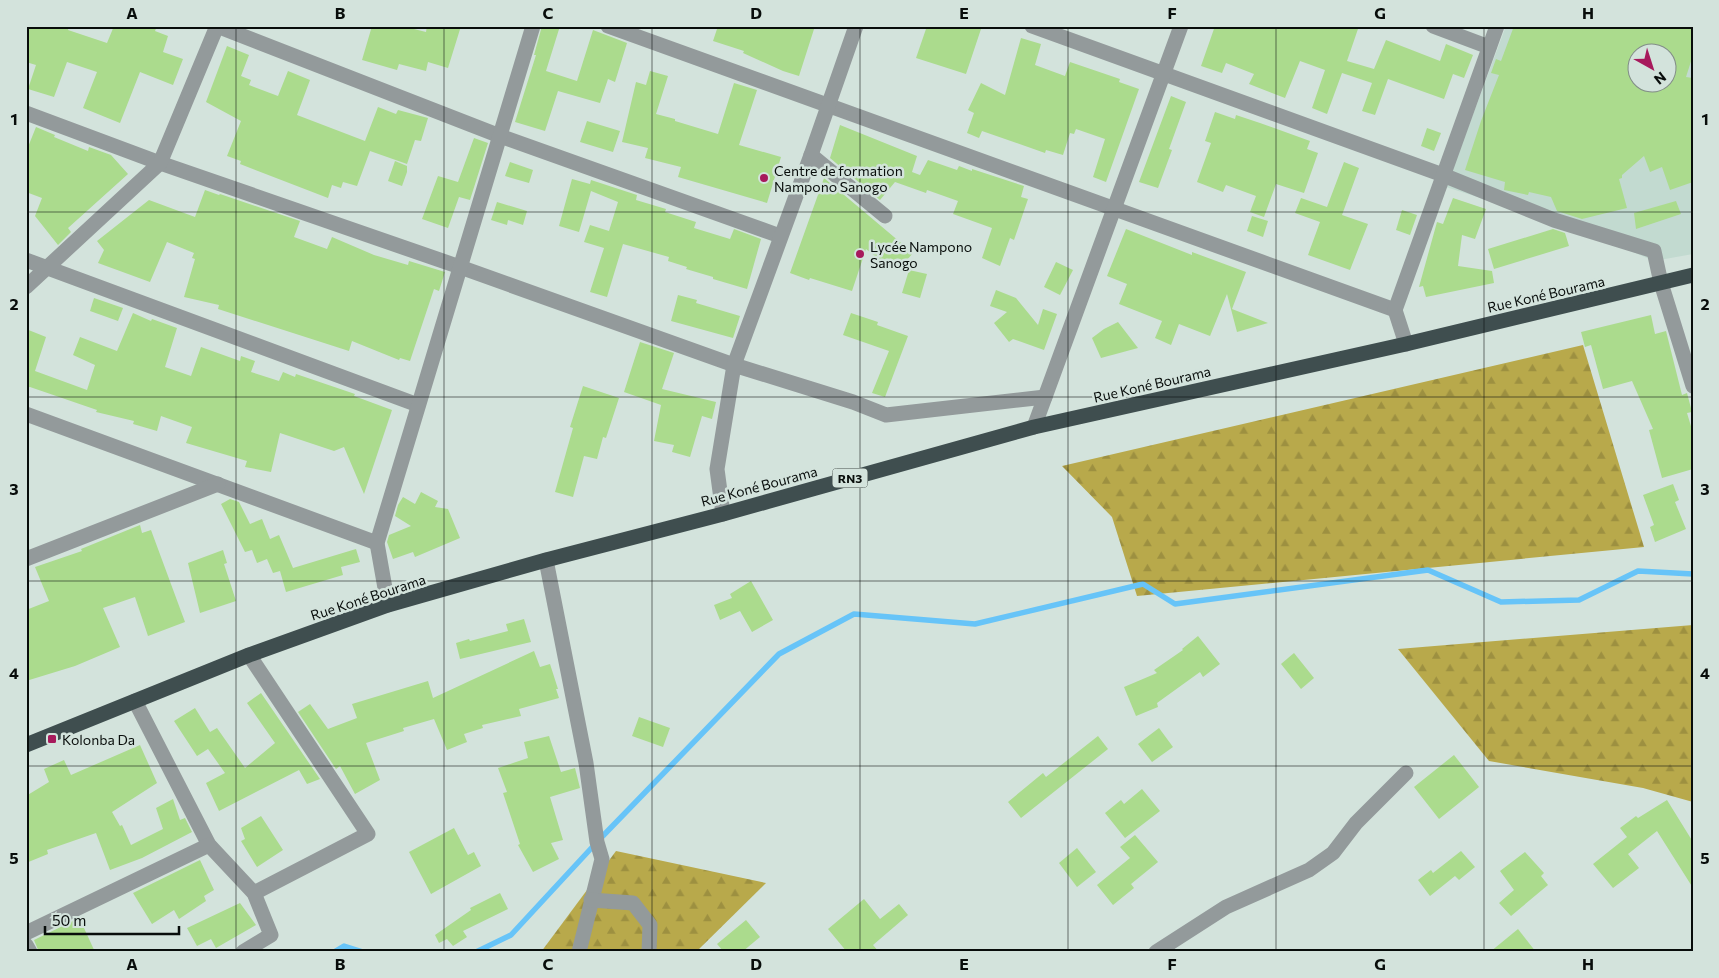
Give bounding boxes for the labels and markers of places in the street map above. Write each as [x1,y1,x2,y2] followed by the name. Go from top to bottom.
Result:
[774,162,903,195] place label: Centre de formation Nampono Sanogo
[758,172,770,184] marker: Centre de formation Nampono Sanogo
[870,238,972,271] place label: Lycée Nampono Sanogo
[854,248,866,260] marker: Lycée Nampono Sanogo
[62,731,135,748] place label: Kolonba Da
[46,733,58,745] marker: Kolonba Da

